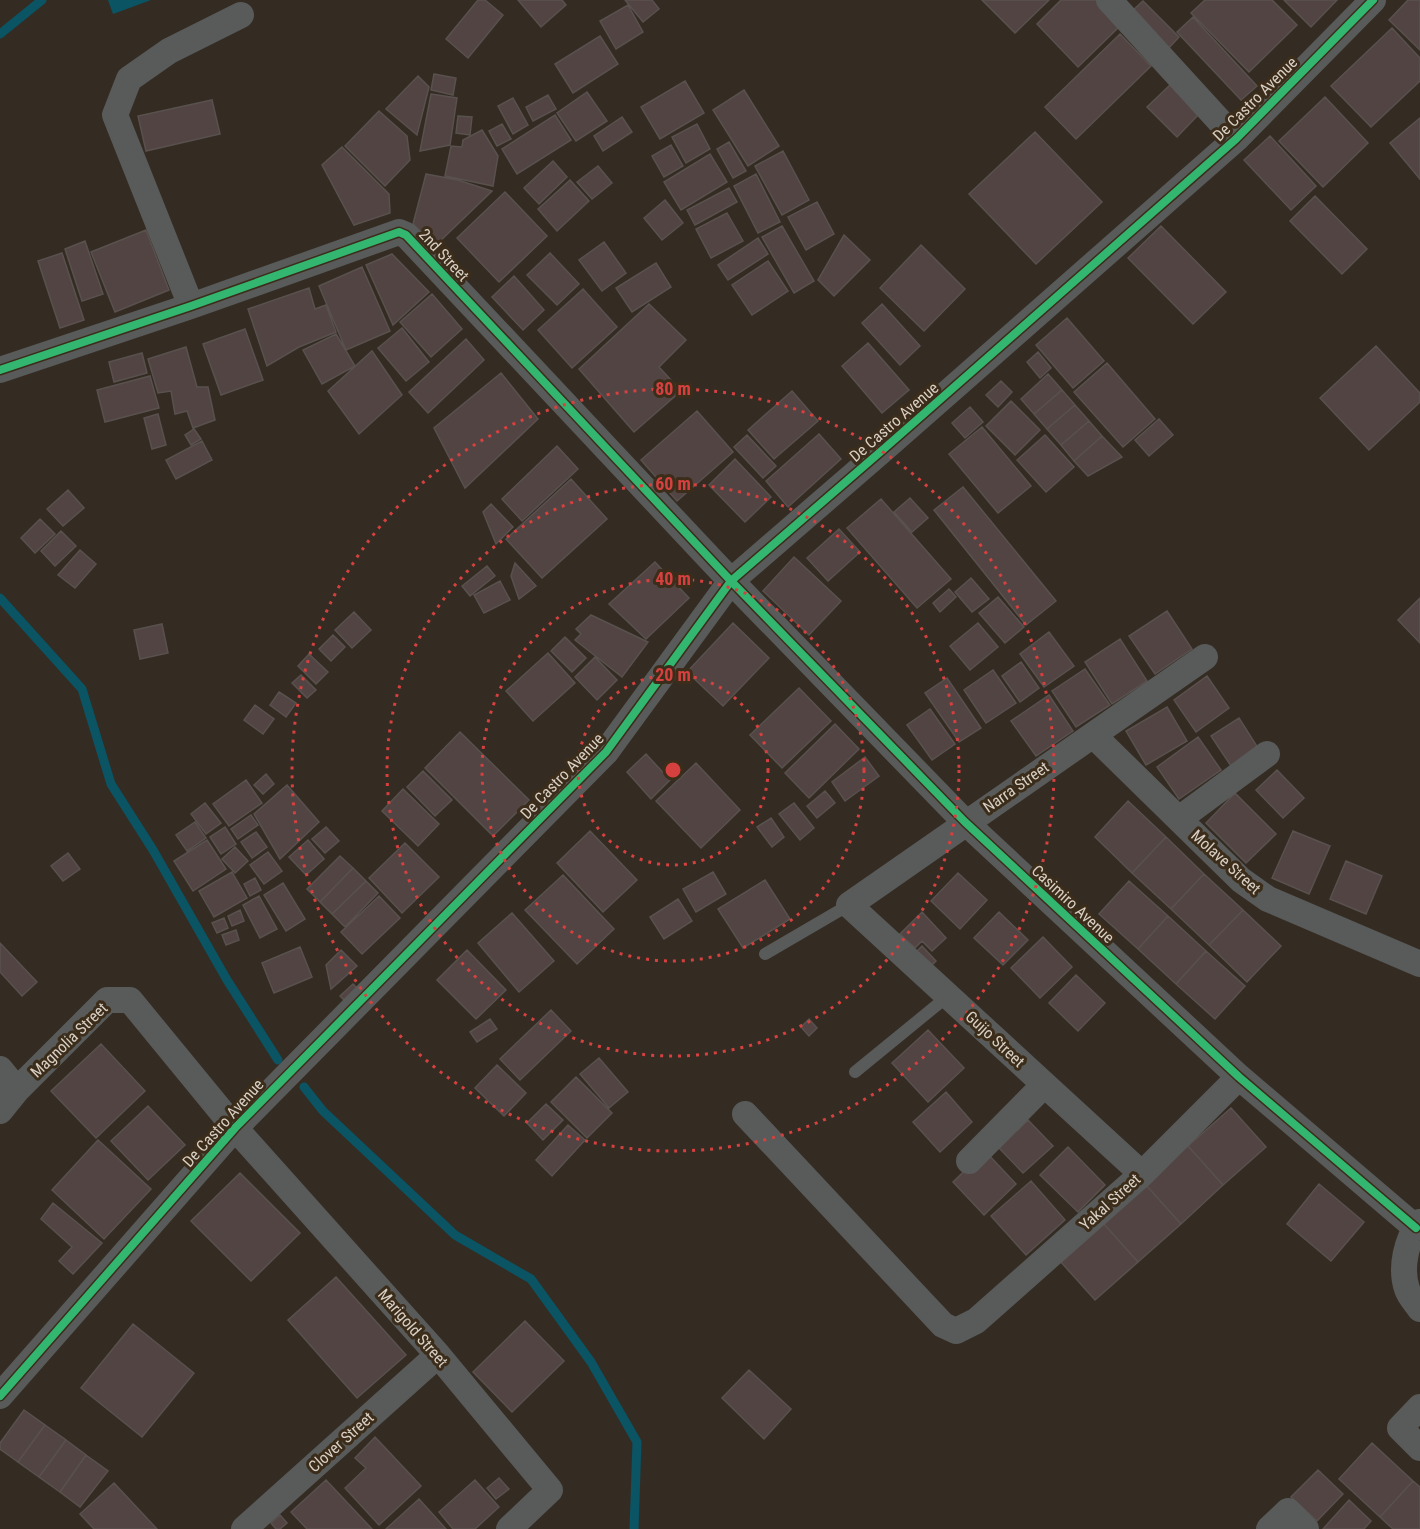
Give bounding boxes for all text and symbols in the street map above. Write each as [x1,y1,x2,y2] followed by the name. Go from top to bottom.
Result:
[1209,53,1301,145] street label: De Castro Avenue
[415,225,473,285] street label: 2nd Street
[655,378,691,399] text: 80 m
[846,378,942,466] street label: De Castro Avenue
[655,473,691,494] text: 60 m
[655,568,691,589] text: 40 m
[655,664,691,685] text: 20 m
[516,729,608,823] street label: De Castro Avenue
[979,757,1053,817] street label: Narra Street
[663,760,683,780] centre of rings
[1187,826,1265,898] street label: Molave Street
[1028,861,1118,947] street label: Casimiro Avenue
[27,998,112,1081] street label: Magnolia Street
[962,1007,1029,1071] street label: Guijo Street
[179,1075,267,1171] street label: De Castro Avenue
[1076,1170,1144,1234] street label: Yakal Street
[374,1285,452,1371] street label: Marigold Street
[305,1408,378,1476] street label: Clover Street

